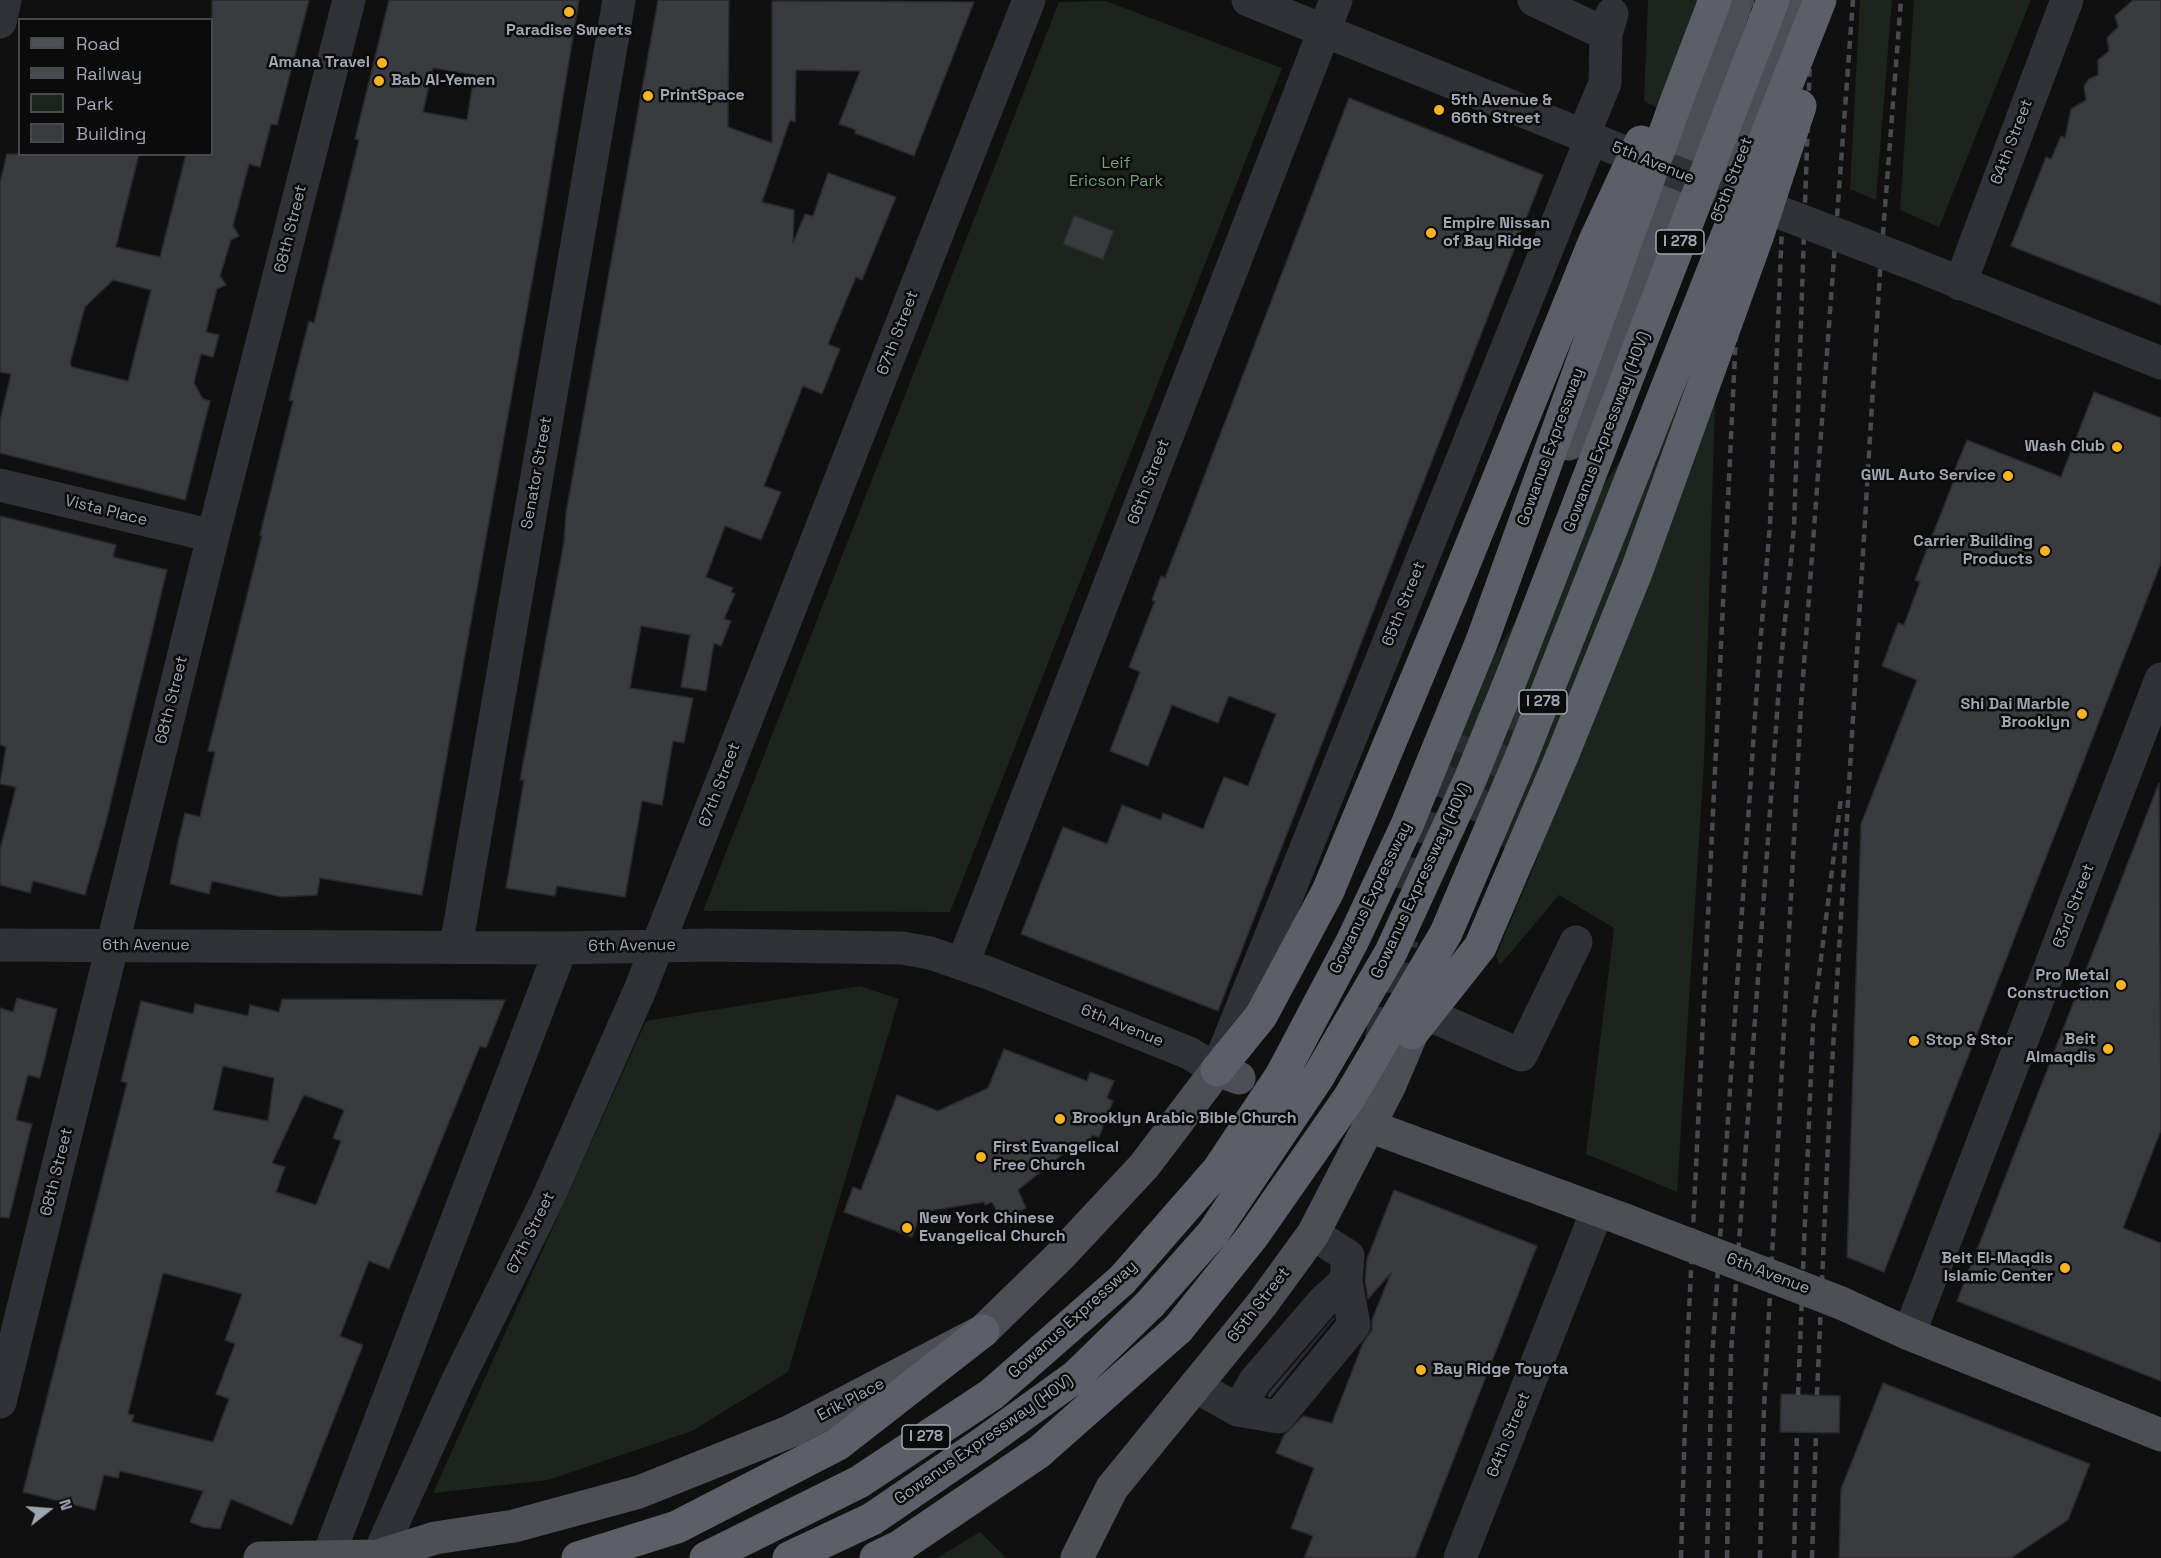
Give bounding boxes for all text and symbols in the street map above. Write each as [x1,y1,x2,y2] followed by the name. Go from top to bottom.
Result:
[562,5,576,19] marker: Paradise Sweets
[18,18,213,156] legend
[506,21,632,41] place label: Paradise Sweets
[76,32,120,55] text: Road
[268,53,370,73] place label: Amana Travel
[375,56,389,70] marker: Amana Travel
[76,62,142,85] text: Railway
[391,71,495,91] place label: Bab Al-Yemen
[372,74,386,88] marker: Bab Al-Yemen
[660,86,745,106] place label: PrintSpace
[641,89,655,103] marker: PrintSpace
[1451,91,1552,129] place label: 5th Avenue & 66th Street
[76,92,113,115] text: Park
[1987,97,2037,187] street label: 64th Street
[1432,103,1446,117] marker: 5th Avenue & 66th Street
[76,122,146,145] text: Building
[1707,135,1757,225] street label: 65th Street
[1609,138,1697,188] street label: 5th Avenue
[1069,154,1163,192] park label: Leif Ericson Park
[271,183,311,275] street label: 68th Street
[1443,214,1550,252] place label: Empire Nissan of Bay Ridge
[1424,226,1438,240] marker: Empire Nissan of Bay Ridge
[1656,230,1704,254] road number: I 278
[873,288,923,378] street label: 67th Street
[1560,329,1654,535] street label: Gowanus Expressway (HOV)
[1514,366,1588,528] street label: Gowanus Expressway
[518,415,556,531] street label: Senator Street
[1124,437,1174,527] street label: 66th Street
[2025,437,2105,457] place label: Wash Club
[2110,440,2124,454] marker: Wash Club
[1861,466,1996,486] place label: GWL Auto Service
[2001,469,2015,483] marker: GWL Auto Service
[63,491,149,531] street label: Vista Place
[1913,532,2033,570] place label: Carrier Building Products
[2038,544,2052,558] marker: Carrier Building Products
[1378,559,1430,649] street label: 65th Street
[152,654,192,746] street label: 68th Street
[1519,690,1567,714] road number: I 278
[1961,695,2070,733] place label: Shi Dai Marble Brooklyn
[2075,707,2089,721] marker: Shi Dai Marble Brooklyn
[695,740,745,830] street label: 67th Street
[1367,780,1475,982] street label: Gowanus Expressway (HOV)
[1326,819,1416,977] street label: Gowanus Expressway
[2049,861,2099,951] street label: 63rd Street
[102,936,190,956] street label: 6th Avenue
[588,936,676,956] street label: 6th Avenue
[2007,966,2109,1004] place label: Pro Metal Construction
[2114,978,2128,992] marker: Pro Metal Construction
[1078,1001,1166,1051] street label: 6th Avenue
[2026,1030,2096,1068] place label: Beit Almaqdis
[1926,1031,2013,1051] place label: Stop & Stor
[1907,1034,1921,1048] marker: Stop & Stor
[2101,1042,2115,1056] marker: Beit Almaqdis
[1072,1109,1297,1129] place label: Brooklyn Arabic Bible Church
[1053,1112,1067,1126] marker: Brooklyn Arabic Bible Church
[37,1126,77,1218] street label: 68th Street
[993,1138,1119,1176] place label: First Evangelical Free Church
[974,1150,988,1164] marker: First Evangelical Free Church
[503,1189,559,1277] street label: 67th Street
[919,1209,1066,1247] place label: New York Chinese Evangelical Church
[900,1221,914,1235] marker: New York Chinese Evangelical Church
[1724,1249,1812,1299] street label: 6th Avenue
[1941,1249,2053,1287] place label: Beit El-Maqdis Islamic Center
[1005,1257,1141,1383] street label: Gowanus Expressway
[2058,1261,2072,1275] marker: Beit El-Maqdis Islamic Center
[1224,1264,1294,1346] street label: 65th Street
[1433,1360,1568,1380] place label: Bay Ridge Toyota
[1414,1363,1428,1377] marker: Bay Ridge Toyota
[891,1371,1077,1509] street label: Gowanus Expressway (HOV)
[814,1374,888,1426] street label: Erik Place
[1483,1390,1535,1480] street label: 64th Street
[902,1425,950,1449] road number: I 278
[18,1480,78,1540] north arrow
[54,1496,77,1513] text: N

